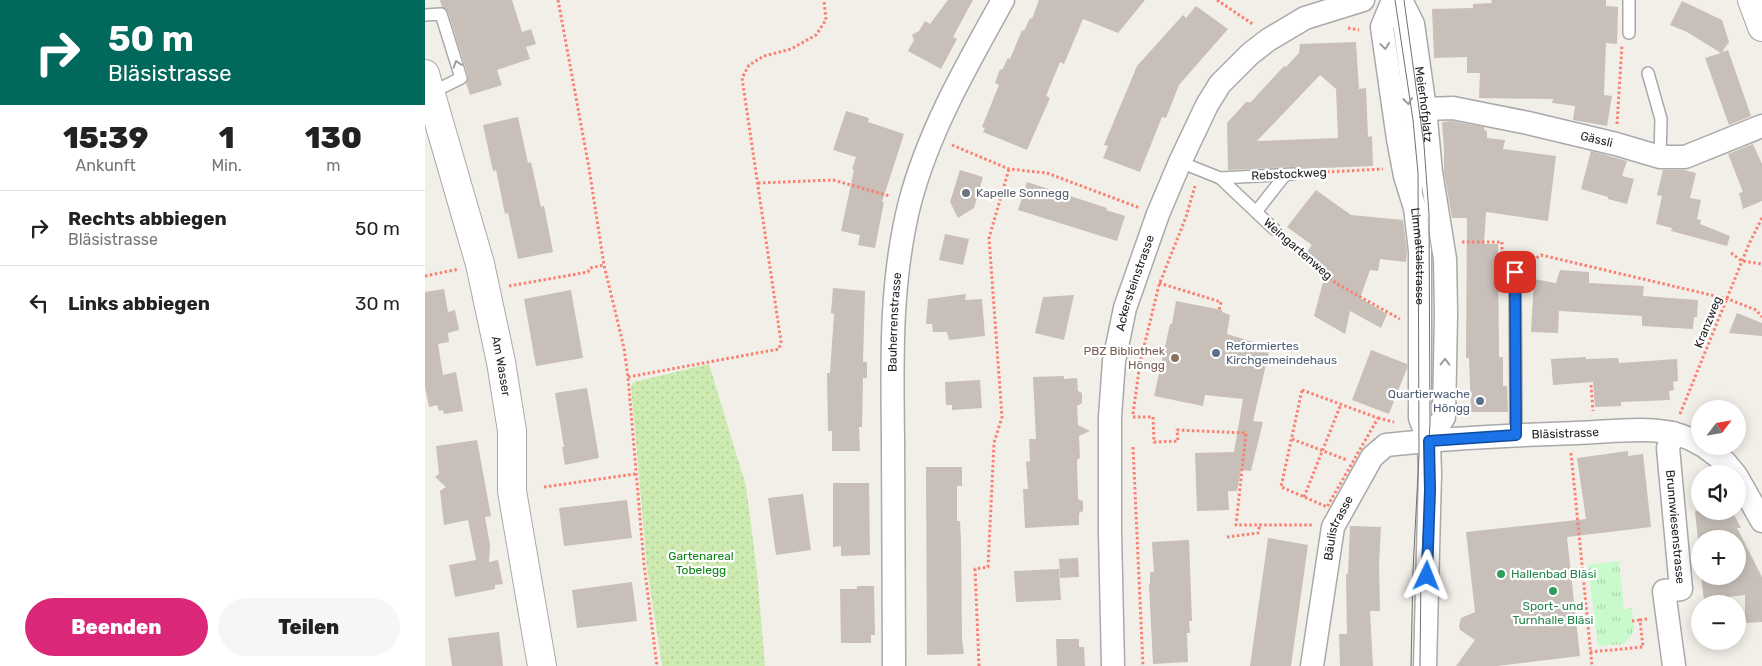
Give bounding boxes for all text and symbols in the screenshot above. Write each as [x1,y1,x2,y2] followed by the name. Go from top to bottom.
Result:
[108,18,194,60] text: 50 m
[25,20,90,85] icon: right
[1379,42,1389,51] one-way arrow
[108,60,232,87] text: Bläsistrasse
[452,60,462,69] one-way arrow
[1412,65,1435,143] street label: Meierhofplatz
[1402,97,1413,105] one-way arrow
[63,120,148,156] text: 15:39
[219,120,234,156] text: 1
[305,120,362,156] text: 130
[1579,129,1614,150] street label: Gässli
[76,156,136,175] text: Ankunft
[211,156,242,175] text: Min.
[326,156,340,175] text: m
[1251,165,1327,183] street label: Rebstockweg
[976,186,1069,200] place label: Kapelle Sonnegg
[960,187,972,199] marker: Kapelle Sonnegg
[68,207,227,230] text: Rechts abbiegen
[1408,207,1427,305] street label: Limmattalstrasse
[25,214,53,242] icon: right
[1261,215,1335,283] street label: Weingartenweg
[355,217,400,240] text: 50 m
[68,230,158,249] text: Bläsistrasse
[1113,233,1157,332] street label: Ackersteinstrasse
[1494,251,1536,293] pin
[1501,258,1529,286] icon: arrive
[885,271,904,372] street label: Bauherrenstrasse
[25,289,53,317] icon: left
[68,292,210,315] text: Links abbiegen
[355,292,400,315] text: 30 m
[1691,294,1725,350] street label: Kranzweg
[489,335,513,398] street label: Am Wasser
[1226,339,1337,367] place label: Reformiertes Kirchgemeindehaus
[1084,344,1166,372] place label: PBZ Bibliothek Höngg
[1210,347,1222,359] marker: Reformiertes Kirchgemeindehaus
[1169,352,1181,364] marker: PBZ Bibliothek Höngg
[1440,357,1450,365] one-way arrow
[1388,387,1470,415] place label: Quartierwache Höngg
[1474,395,1486,407] marker: Quartierwache Höngg
[1691,400,1746,455] north arrow
[1691,400,1746,650] map controls
[1531,425,1600,442] street label: Bläsistrasse
[1691,465,1746,520] button: sound
[1663,469,1688,585] street label: Brunnwiesenstrasse
[1321,493,1356,562] street label: Bäulistrasse
[1691,530,1746,585] button: +
[668,549,734,577] park label: Gartenareal Tobelegg
[1400,549,1452,601] position arrow
[1511,567,1597,581] place label: Hallenbad Bläsi
[1495,568,1507,580] marker: Hallenbad Bläsi
[1547,585,1559,597] marker: Sport- und Turnhalle Bläsi
[1691,595,1746,650] button: −
[25,598,208,656] button: Beenden
[218,598,400,656] button: Teilen
[1512,599,1594,627] place label: Sport- und Turnhalle Bläsi

